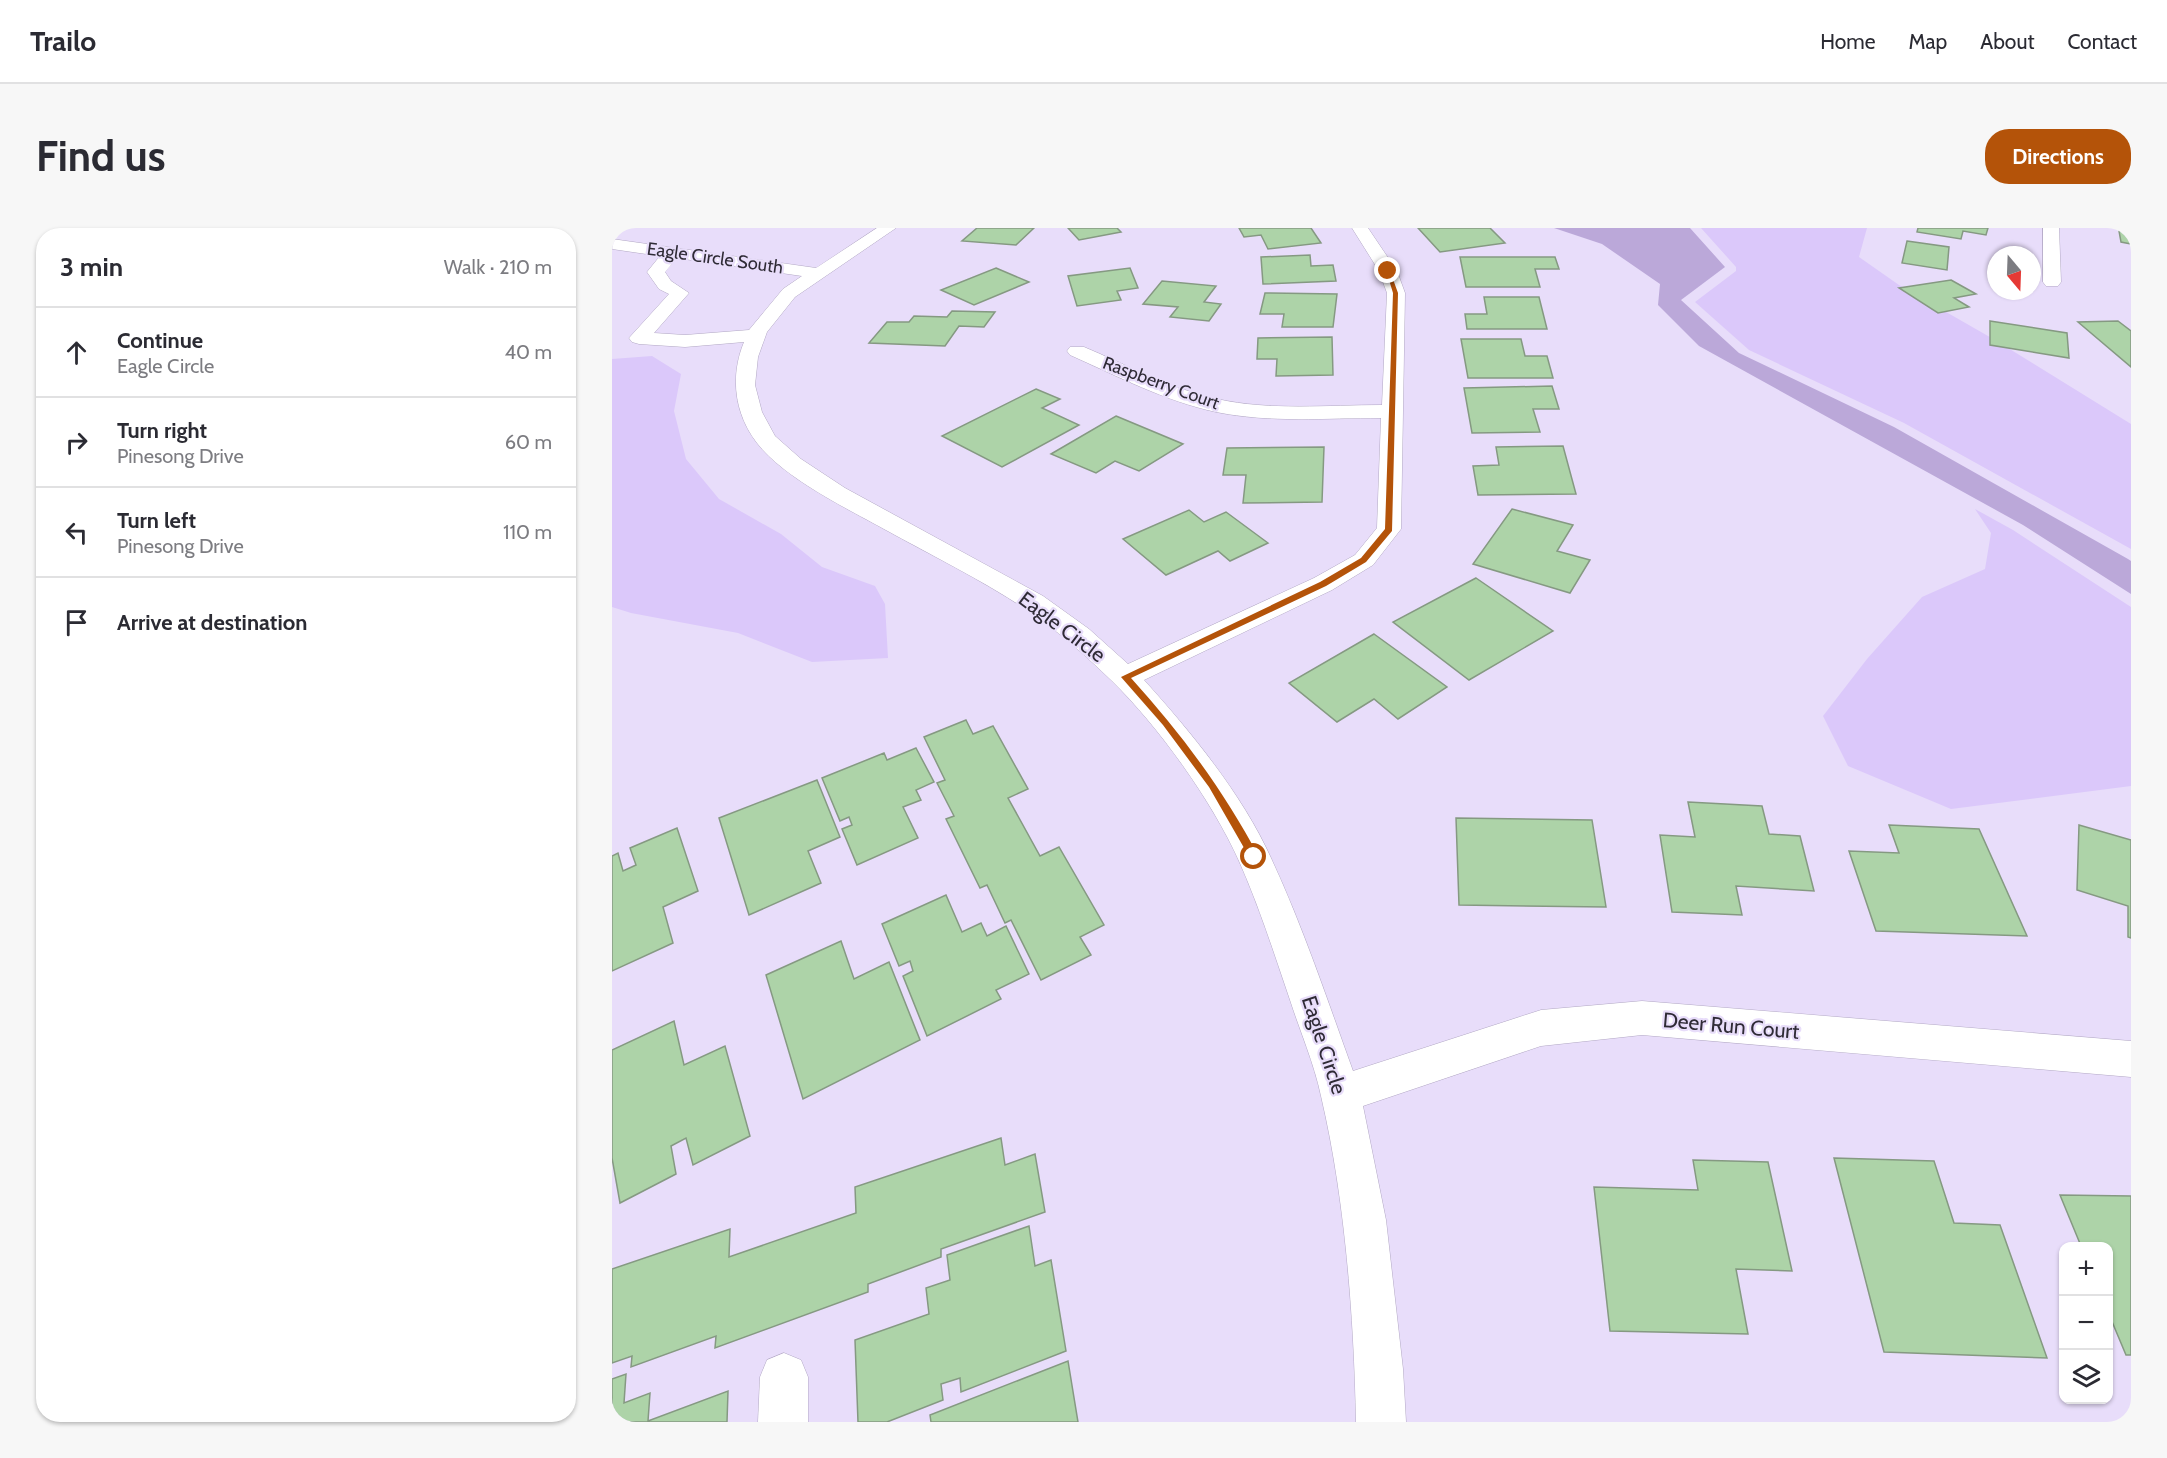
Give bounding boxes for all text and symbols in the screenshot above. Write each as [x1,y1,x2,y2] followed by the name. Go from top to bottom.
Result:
[30,24,96,58] text: Trailo
[1820,29,1876,54] text: Home
[1909,29,1947,54] text: Map
[1980,29,2034,54] text: About
[2067,29,2137,54] text: Contact
[1985,129,2131,184] button: Directions
[36,130,165,182] text: Find us
[646,238,784,278] street label: Eagle Circle South
[1987,246,2041,300] north arrow
[60,251,123,283] text: 3 min
[444,255,552,279] text: Walk · 210 m
[1374,257,1400,283] route end
[117,327,203,354] text: Continue
[60,336,93,369] icon: ahead
[504,340,552,364] text: 40 m
[1100,352,1222,414] street label: Raspberry Court
[117,354,214,378] text: Eagle Circle
[117,417,207,444] text: Turn right
[60,426,93,459] icon: right
[505,430,552,454] text: 60 m
[117,444,244,468] text: Pinesong Drive
[117,507,196,534] text: Turn left
[60,516,93,549] icon: left
[503,520,552,544] text: 110 m
[117,534,244,558] text: Pinesong Drive
[1014,586,1111,667] street label: Eagle Circle
[60,606,93,639] icon: arrive
[117,609,307,636] text: Arrive at destination
[1240,843,1266,869] route start
[1297,992,1352,1097] street label: Eagle Circle
[1662,1007,1800,1044] street label: Deer Run Court
[2059,1242,2113,1404] map controls
[2059,1242,2113,1296] button: +
[2059,1296,2113,1350] button: −
[2059,1350,2113,1404] button: layers

